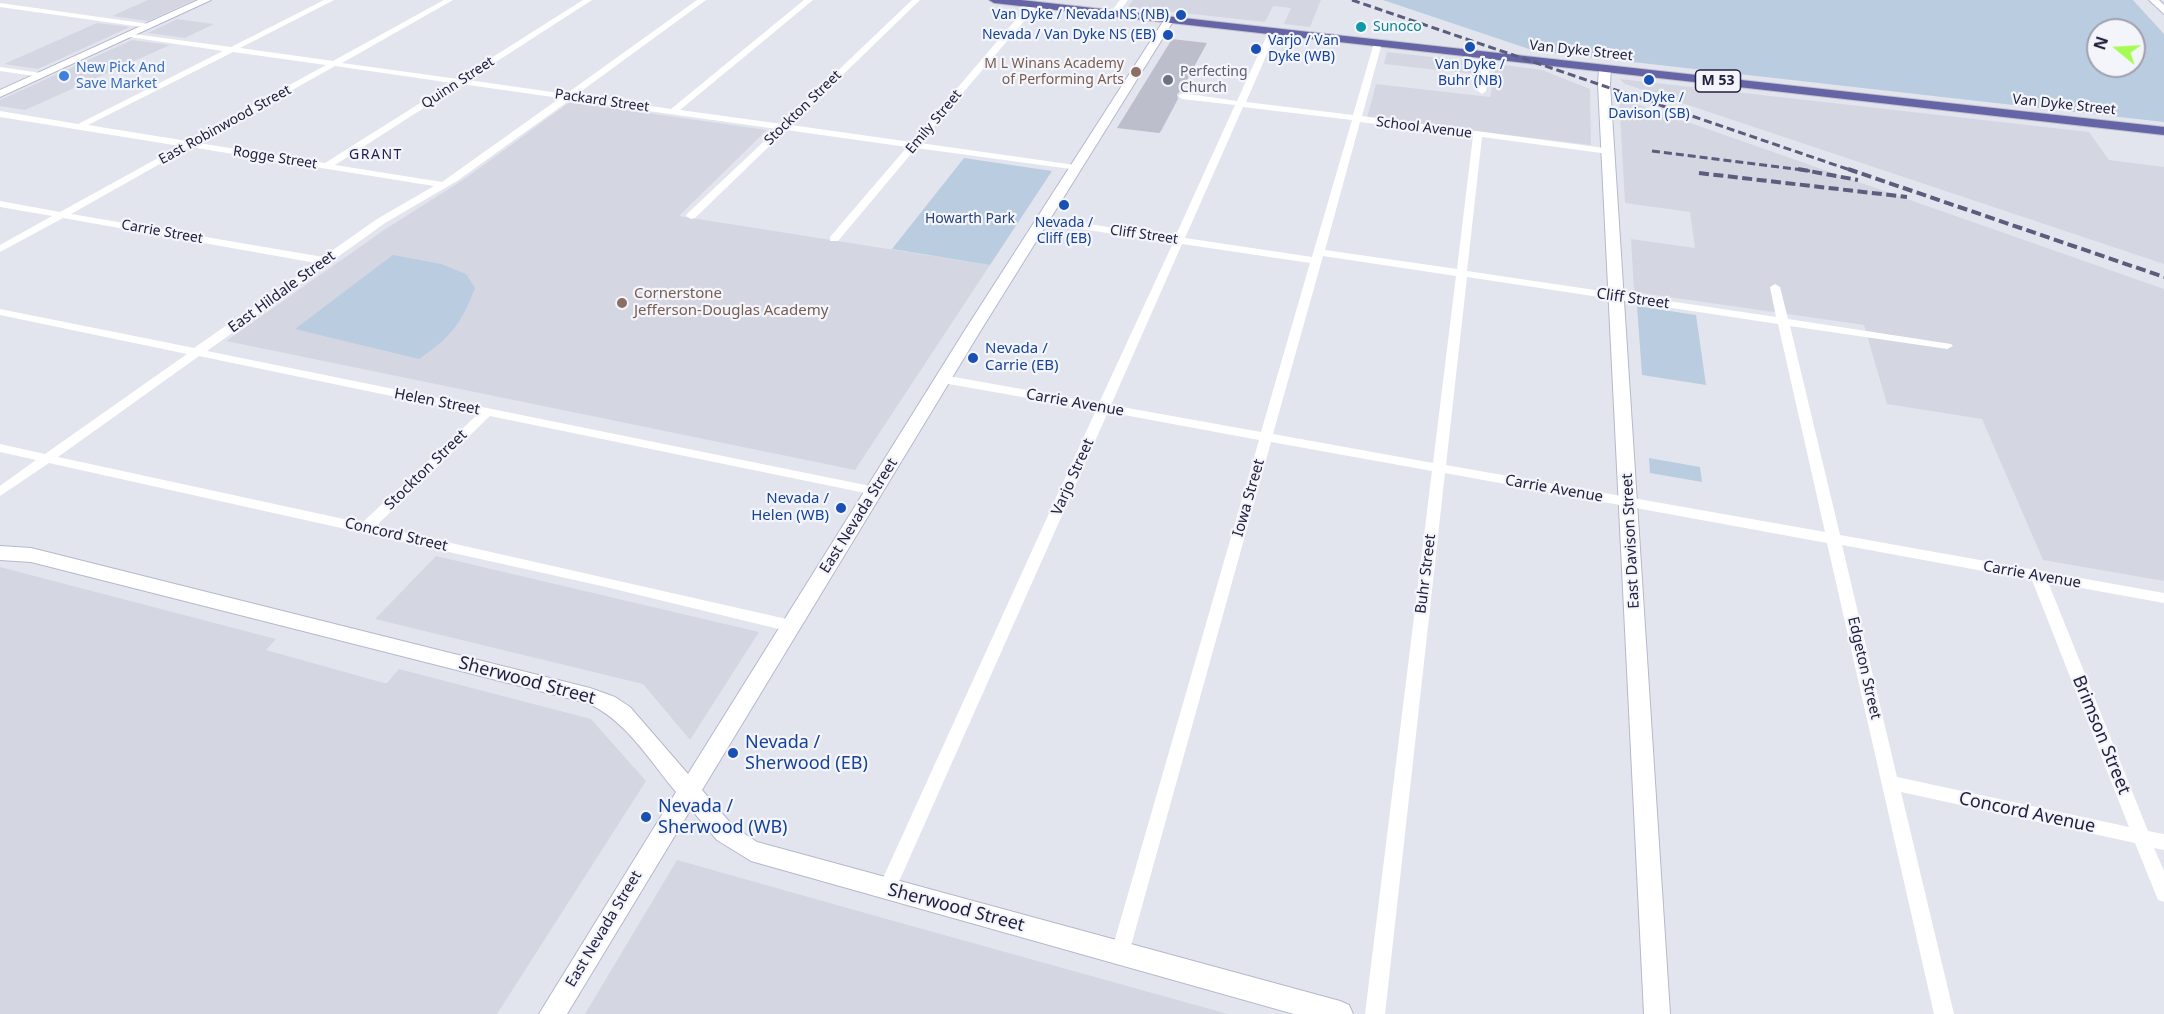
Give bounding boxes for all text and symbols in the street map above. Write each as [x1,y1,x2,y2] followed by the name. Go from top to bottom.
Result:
[992,7,1169,23] place label: Van Dyke / Nevada NS (NB)
[1174,8,1188,22] marker: Van Dyke / Nevada NS (NB)
[2086,18,2146,78] north arrow
[1373,19,1422,35] place label: Sunoco
[1354,20,1368,34] marker: Sunoco
[982,27,1156,43] place label: Nevada / Van Dyke NS (EB)
[1161,28,1175,42] marker: Nevada / Van Dyke NS (EB)
[1268,33,1339,66] place label: Varjo / Van Dyke (WB)
[2088,33,2113,53] text: N
[1529,37,1633,65] street label: Van Dyke Street
[1463,40,1477,54] marker: Van Dyke / Buhr (NB)
[1249,42,1263,56] marker: Varjo / Van Dyke (WB)
[419,53,497,113] street label: Quinn Street
[984,56,1124,88] place label: M L Winans Academy of Performing Arts
[1435,57,1505,90] place label: Van Dyke / Buhr (NB)
[76,60,165,92] place label: New Pick And Save Market
[1180,64,1248,96] place label: Perfecting Church
[1129,65,1143,79] marker: M L Winans Academy of Performing Arts
[761,67,845,149] street label: Stockton Street
[57,69,71,83] marker: New Pick And Save Market
[1696,70,1740,92] road number: M 53
[1161,73,1175,87] marker: Perfecting Church
[1642,73,1656,87] marker: Van Dyke / Davison (SB)
[156,82,294,168] street label: East Robinwood Street
[554,86,650,116] street label: Packard Street
[903,87,965,157] street label: Emily Street
[1608,90,1690,122] place label: Van Dyke / Davison (SB)
[2012,91,2116,119] street label: Van Dyke Street
[1375,114,1473,142] street label: School Avenue
[232,143,318,173] street label: Rogge Street
[349,147,403,163] district label: GRANT
[1057,198,1071,212] marker: Nevada / Cliff (EB)
[925,211,1015,227] park label: Howarth Park
[1035,215,1093,248] place label: Nevada / Cliff (EB)
[120,217,204,247] street label: Carrie Street
[1109,222,1179,248] street label: Cliff Street
[225,247,339,337] street label: East Hildale Street
[634,285,828,320] place label: Cornerstone Jefferson-Douglas Academy
[1595,285,1671,313] street label: Cliff Street
[615,296,629,310] marker: Cornerstone Jefferson-Douglas Academy
[985,340,1059,375] place label: Nevada / Carrie (EB)
[966,351,980,365] marker: Nevada / Carrie (EB)
[393,385,481,419] street label: Helen Street
[1025,386,1125,420] street label: Carrie Avenue
[381,426,471,514] street label: Stockton Street
[1048,436,1098,518] street label: Varjo Street
[816,455,902,577] street label: East Nevada Street
[1229,457,1269,539] street label: Iowa Street
[1504,472,1604,506] street label: Carrie Avenue
[1618,473,1644,609] street label: East Davison Street
[751,490,829,525] place label: Nevada / Helen (WB)
[834,501,848,515] marker: Nevada / Helen (WB)
[343,514,449,556] street label: Concord Street
[1412,533,1440,615] street label: Buhr Street
[1982,558,2082,592] street label: Carrie Avenue
[1843,615,1885,721] street label: Edgeton Street
[456,652,598,710] street label: Sherwood Street
[2067,672,2135,798] street label: Brimson Street
[745,732,868,774] place label: Nevada / Sherwood (EB)
[726,746,740,760] marker: Nevada / Sherwood (EB)
[1957,788,2097,838] street label: Concord Avenue
[658,796,788,838] place label: Nevada / Sherwood (WB)
[639,810,653,824] marker: Nevada / Sherwood (WB)
[562,868,646,990] street label: East Nevada Street
[885,879,1027,937] street label: Sherwood Street

